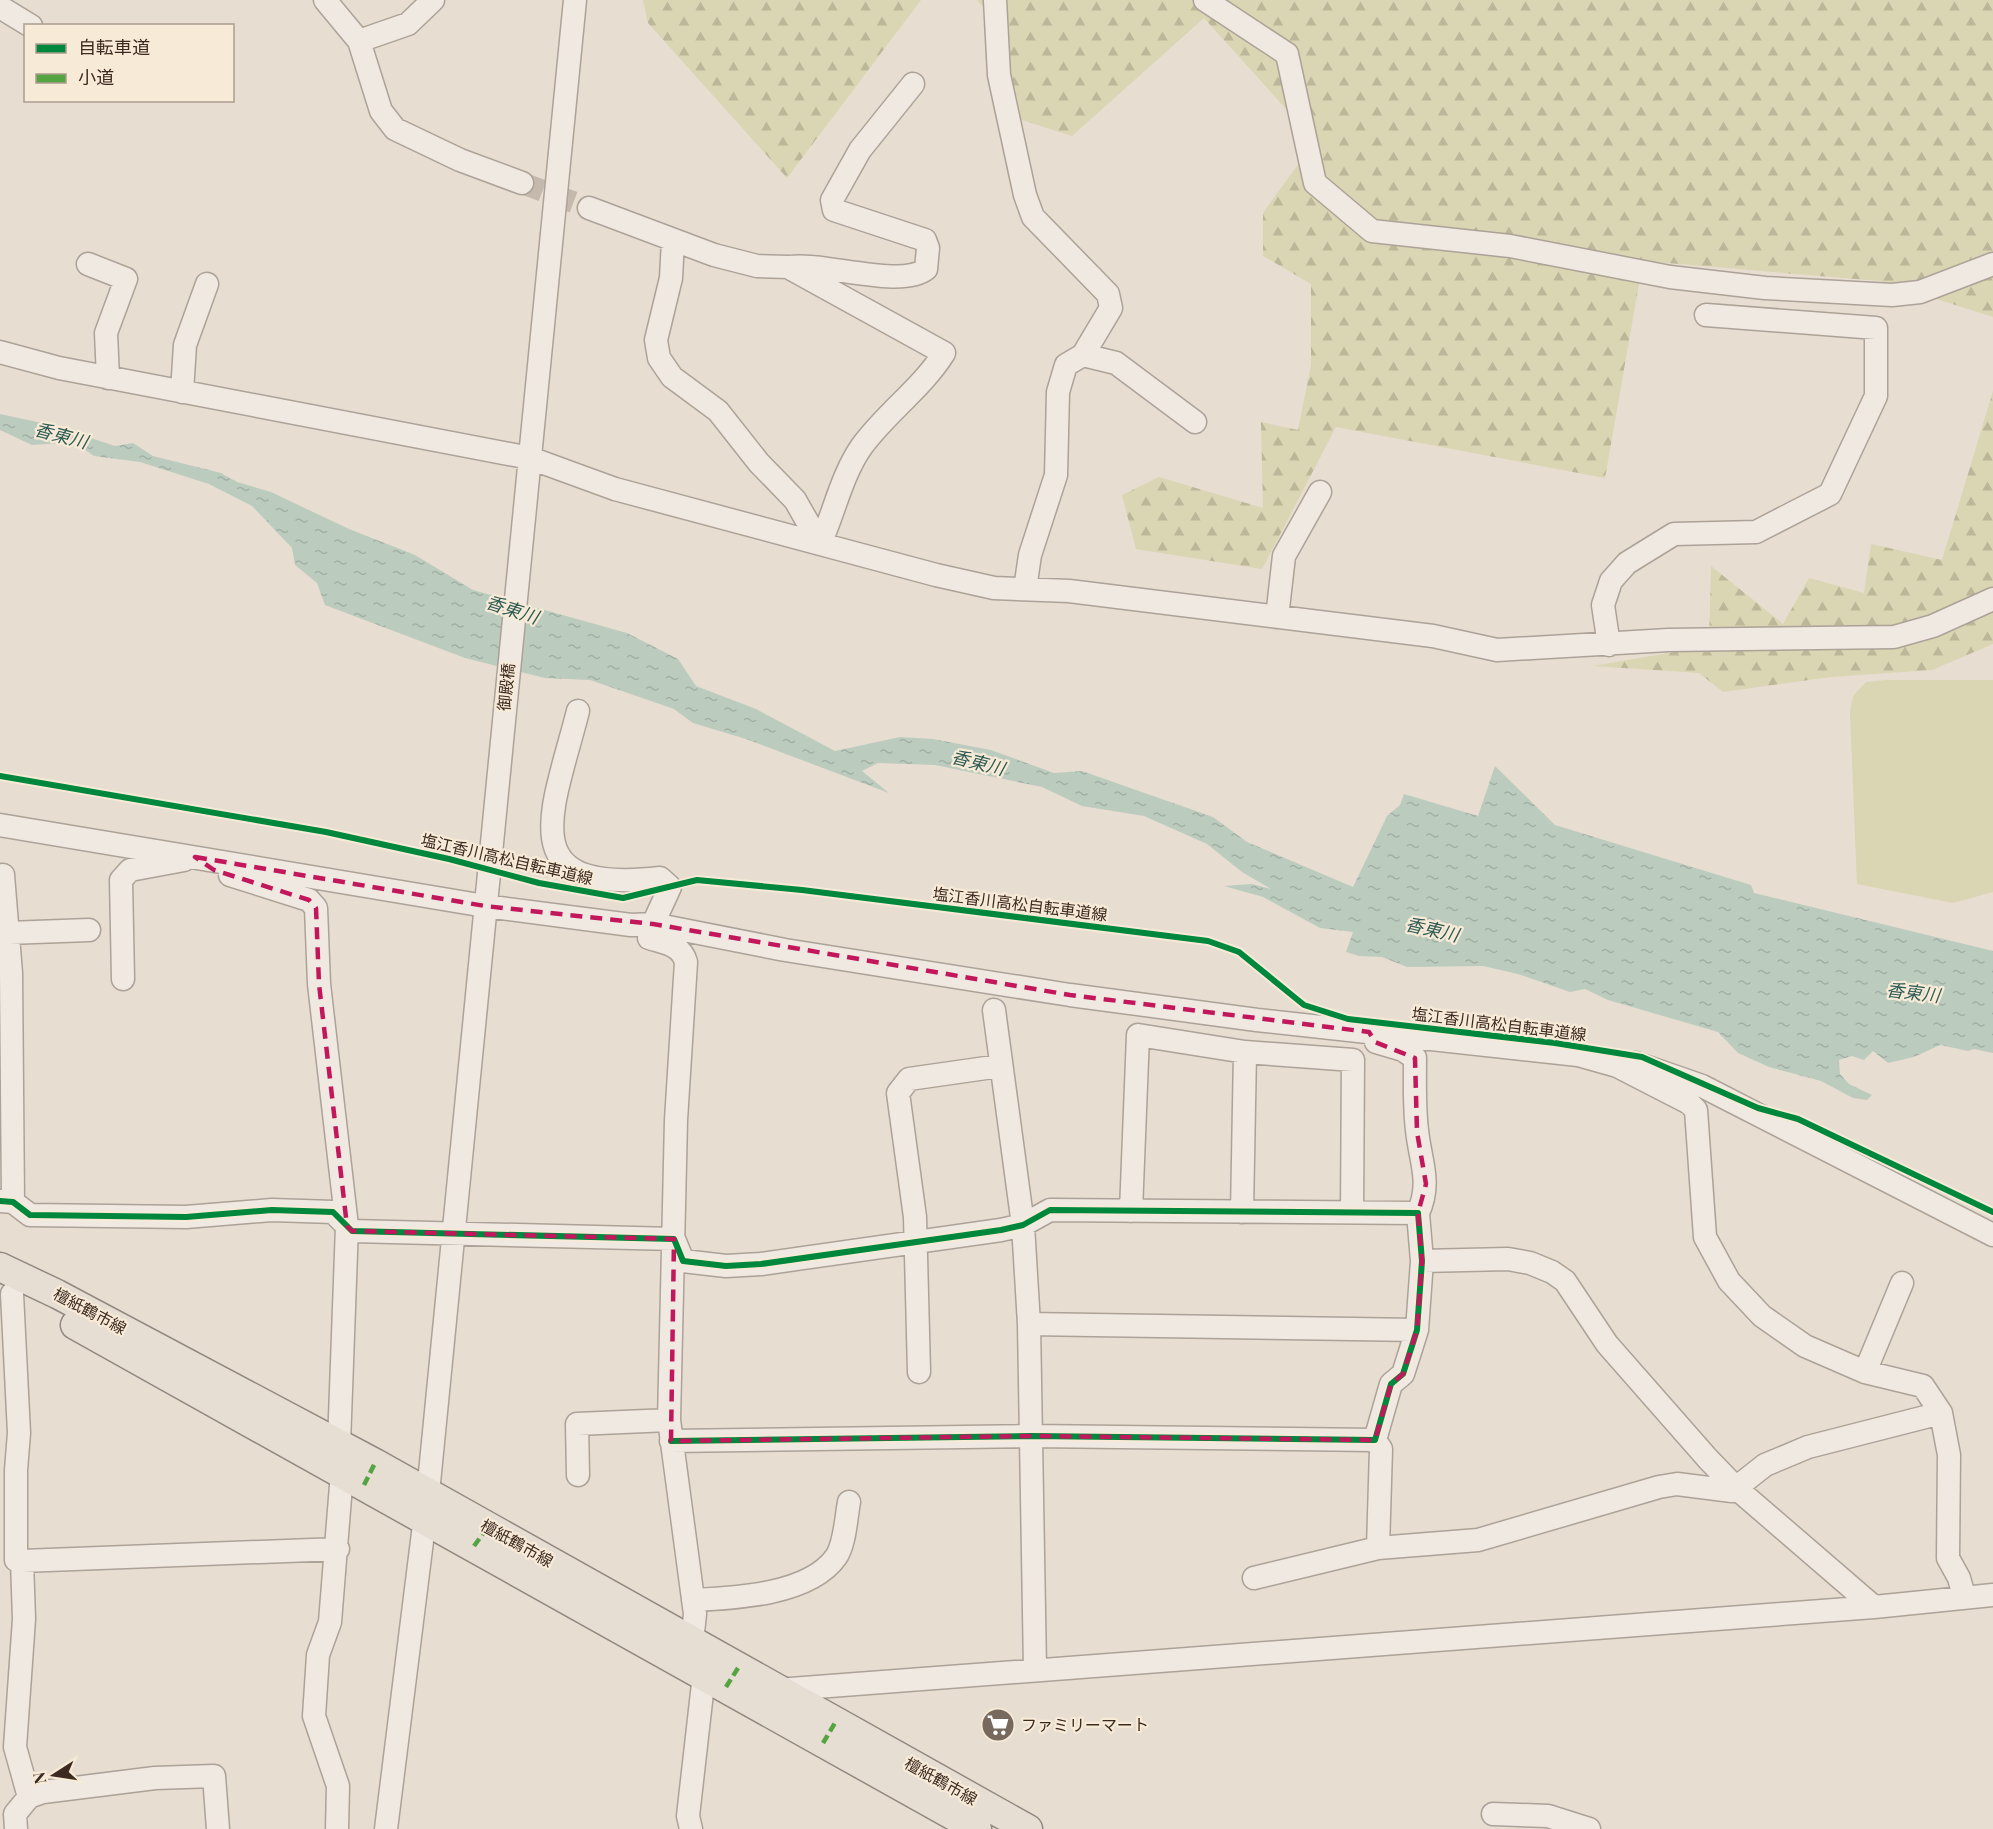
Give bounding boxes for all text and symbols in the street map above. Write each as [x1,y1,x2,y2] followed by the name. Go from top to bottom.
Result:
[24,24,234,102] legend
[78,35,150,59] text: 自転車道
[78,65,114,89] text: 小道
[32,416,92,454] water label: 香東川
[483,589,544,629] water label: 香東川
[493,662,518,712] street label: 御殿橋
[949,744,1009,781] water label: 香東川
[419,828,595,889] street label: 塩江香川高松自転車道線
[931,882,1109,925] street label: 塩江香川高松自転車道線
[1403,911,1463,947] water label: 香東川
[1885,977,1943,1007] water label: 香東川
[1410,1002,1588,1045] street label: 塩江香川高松自転車道線
[50,1283,130,1339] street label: 檀紙鶴市線
[477,1514,557,1571] street label: 檀紙鶴市線
[980,1707,1016,1743] supermarket icon: ファミリーマート
[1021,1714,1149,1735] place label: ファミリーマート
[24,1745,84,1805] north arrow
[901,1752,981,1809] street label: 檀紙鶴市線
[27,1770,50,1786] text: N

